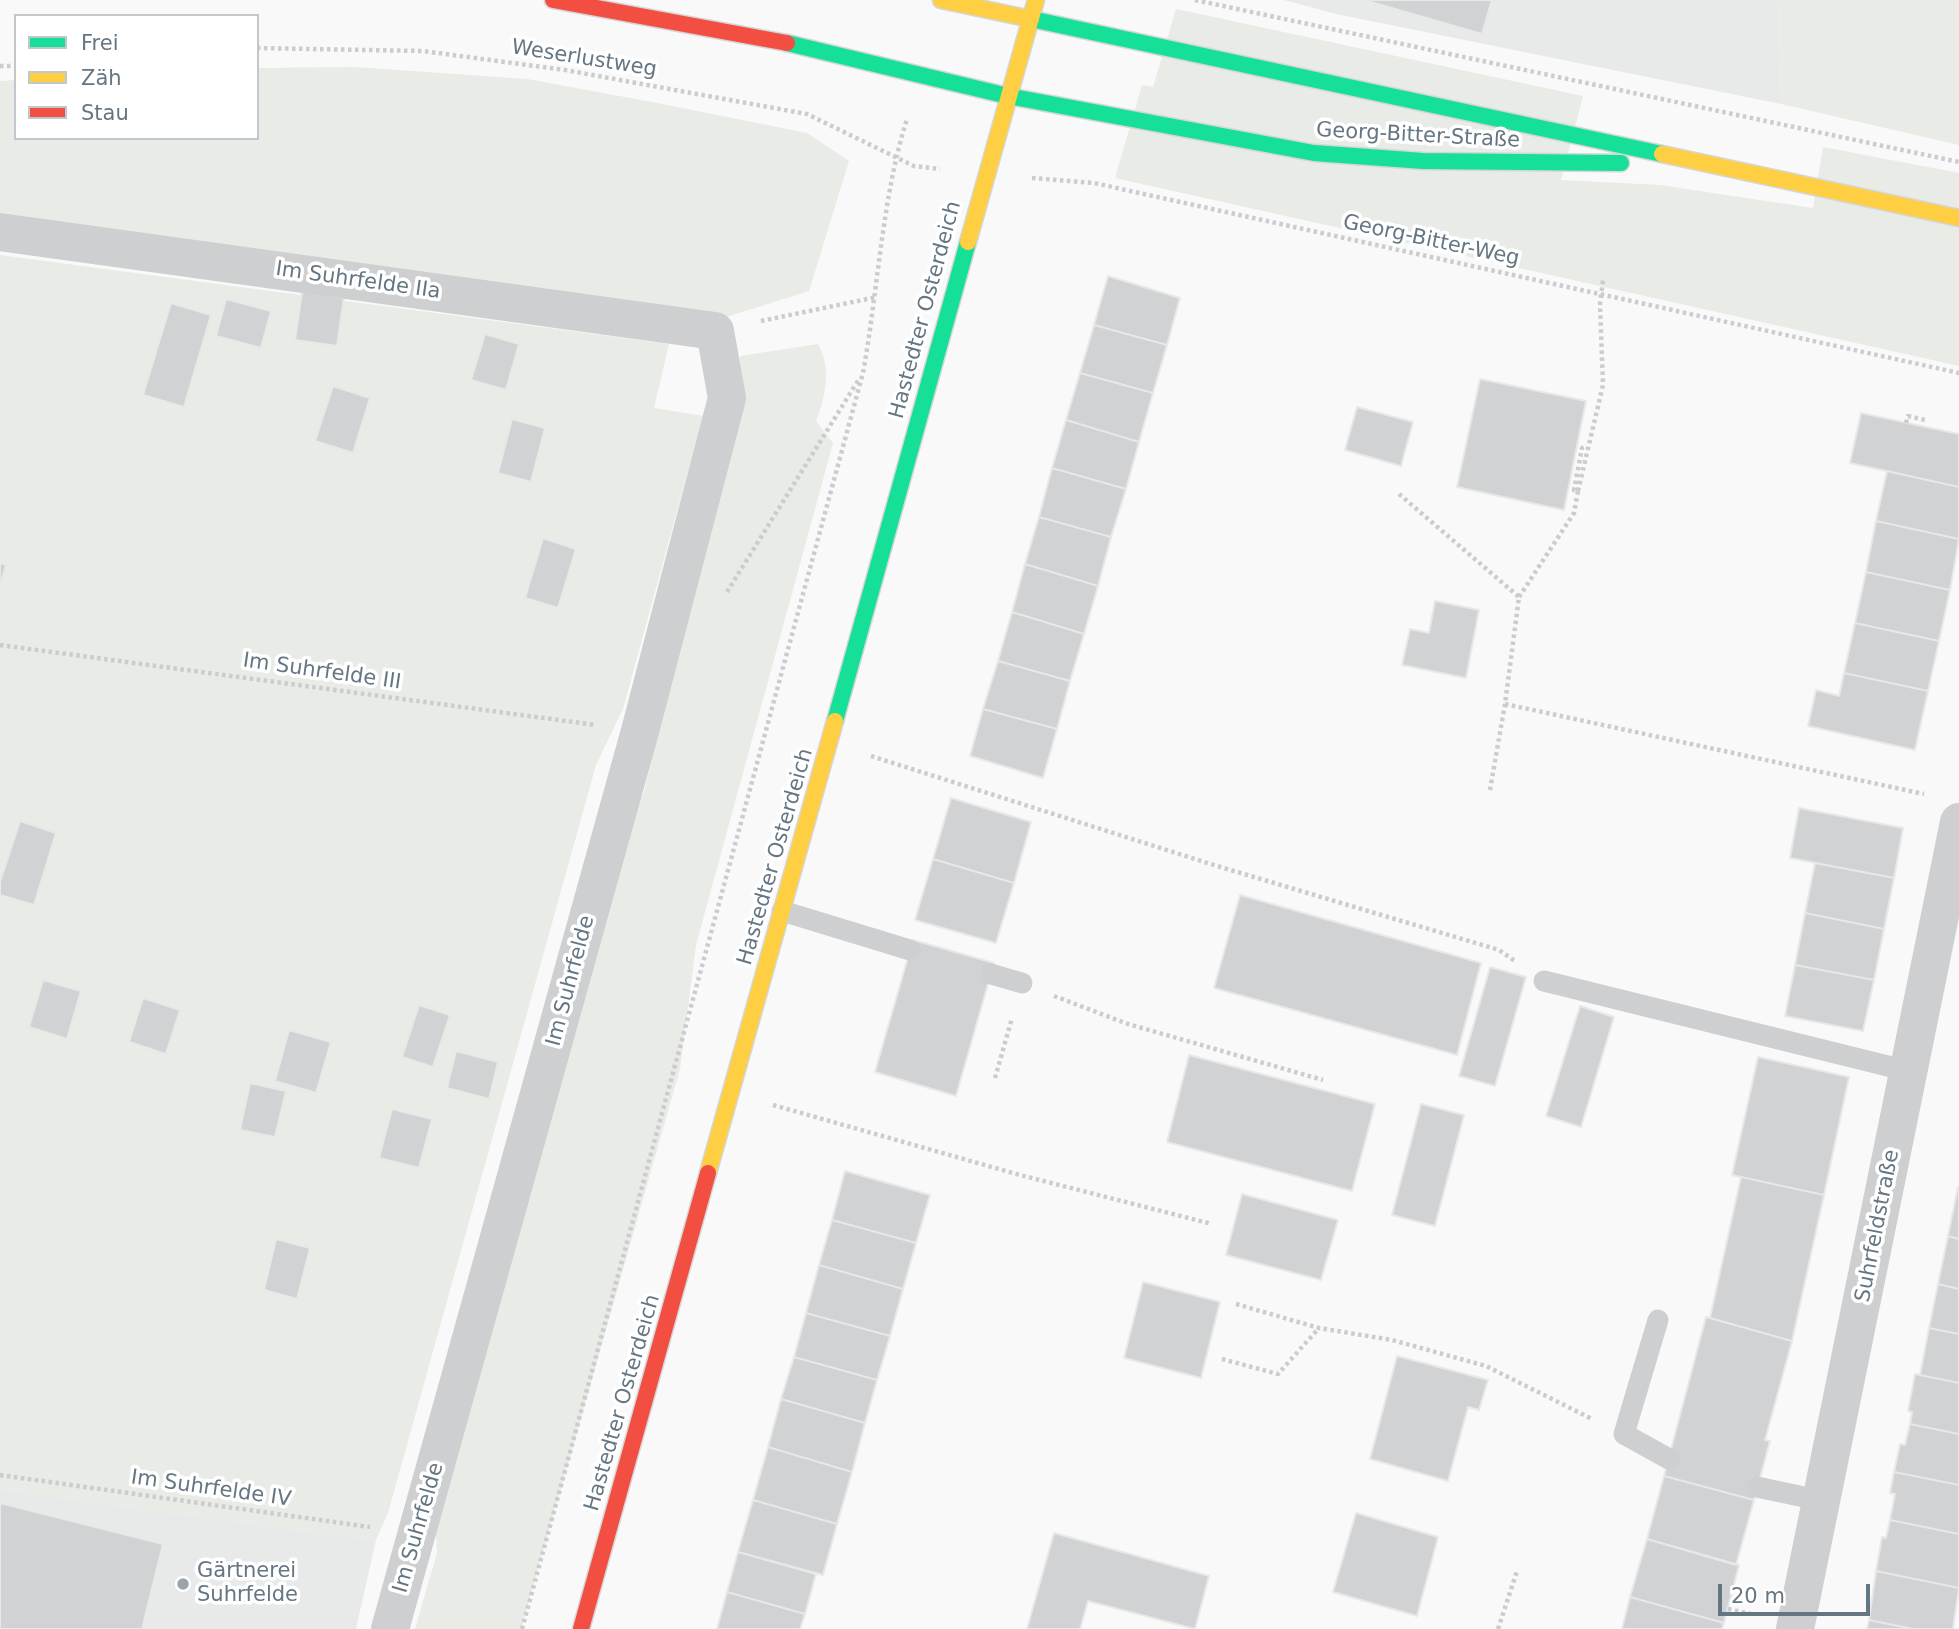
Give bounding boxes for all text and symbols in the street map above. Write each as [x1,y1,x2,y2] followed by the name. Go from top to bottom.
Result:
[14,14,259,140] legend
[81,31,118,55] text: Frei
[510,35,658,83] street label: Weserlustweg
[81,66,122,90] text: Zäh
[81,101,129,125] text: Stau
[1315,118,1521,154] street label: Georg-Bitter-Straße
[885,198,967,422] street label: Hastedter Osterdeich
[1340,210,1522,272] street label: Georg-Bitter-Weg
[274,257,442,305] street label: Im Suhrfelde IIa
[241,648,403,696] street label: Im Suhrfelde III
[733,746,819,968] street label: Hastedter Osterdeich
[541,913,601,1049] street label: Im Suhrfelde
[1851,1148,1905,1304] street label: Suhrfeldstraße
[580,1292,666,1514] street label: Hastedter Osterdeich
[388,1460,450,1596] street label: Im Suhrfelde
[129,1465,293,1513] street label: Im Suhrfelde IV
[197,1559,298,1609] place label: Gärtnerei Suhrfelde
[1721,1570,1873,1614] scale bar
[175,1576,191,1592] marker: Gärtnerei Suhrfelde
[1731,1584,1785,1608] text: 20 m

